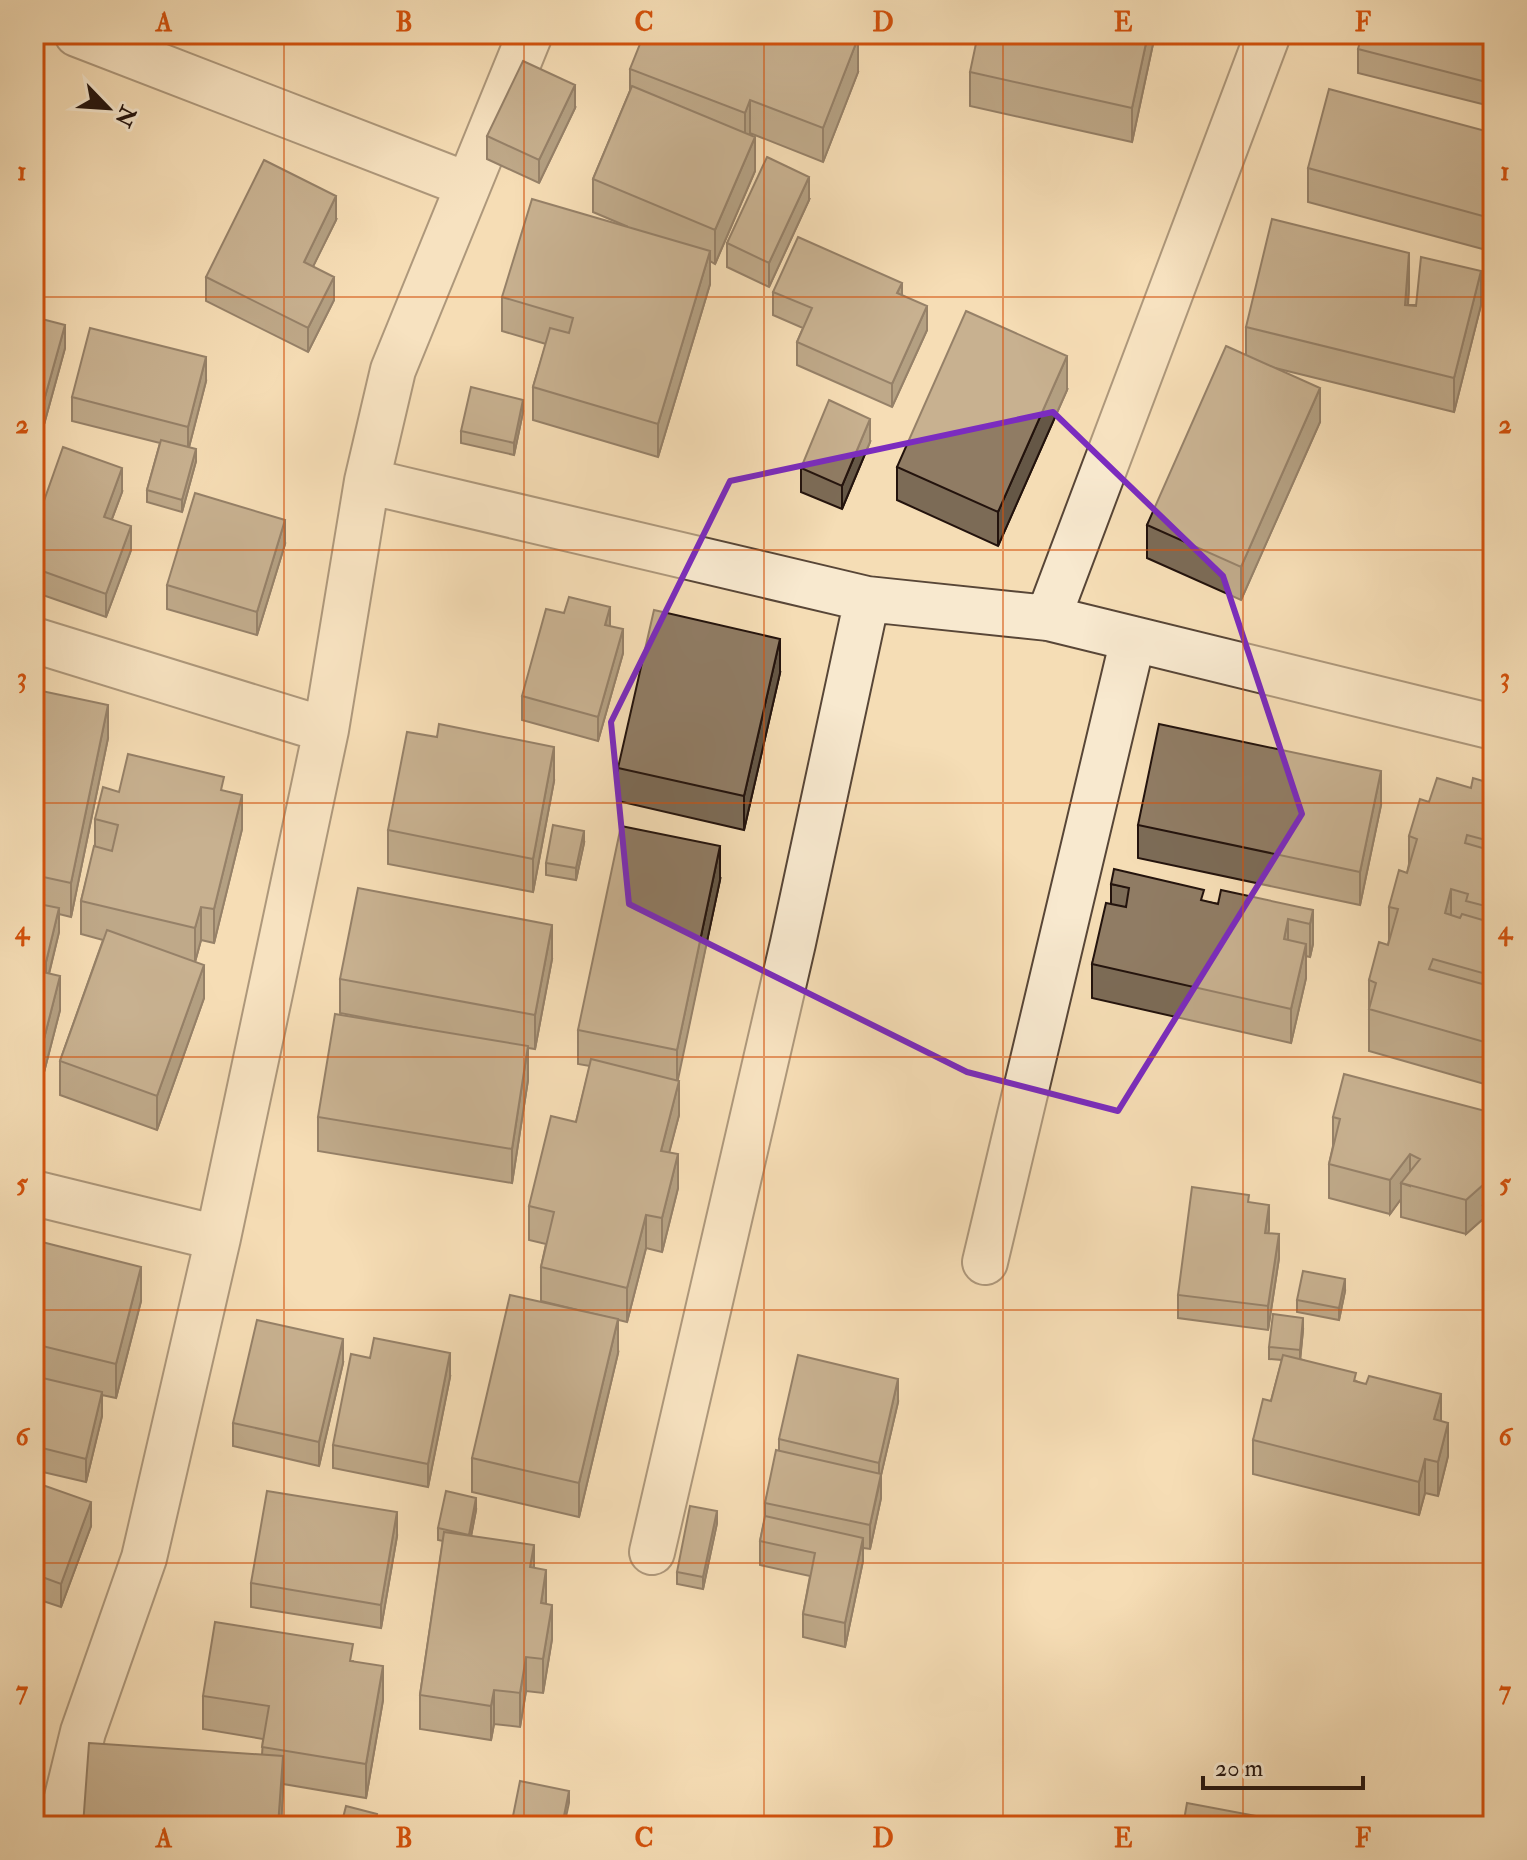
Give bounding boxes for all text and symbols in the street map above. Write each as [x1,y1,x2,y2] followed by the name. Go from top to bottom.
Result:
[155,7,173,39] text: A
[395,7,413,39] text: B
[634,7,654,39] text: C
[872,7,894,39] text: D
[1114,7,1133,39] text: E
[1355,7,1372,39] text: F
[68,68,148,148] north arrow
[108,100,142,131] text: N
[17,156,27,188] text: 1
[1500,156,1510,188] text: 1
[15,409,29,441] text: 2
[1498,409,1512,441] text: 2
[17,662,27,694] text: 3
[1500,662,1510,694] text: 3
[14,915,31,947] text: 4
[1497,915,1514,947] text: 4
[16,1168,28,1200] text: 5
[1499,1168,1511,1200] text: 5
[15,1421,30,1453] text: 6
[1498,1421,1513,1453] text: 6
[16,1675,28,1707] text: 7
[1499,1675,1511,1707] text: 7
[1203,1740,1363,1790] scale bar
[1215,1753,1264,1784] text: 20 m
[155,1823,173,1855] text: A
[395,1823,413,1855] text: B
[634,1823,654,1855] text: C
[872,1823,894,1855] text: D
[1114,1823,1133,1855] text: E
[1355,1823,1372,1855] text: F

